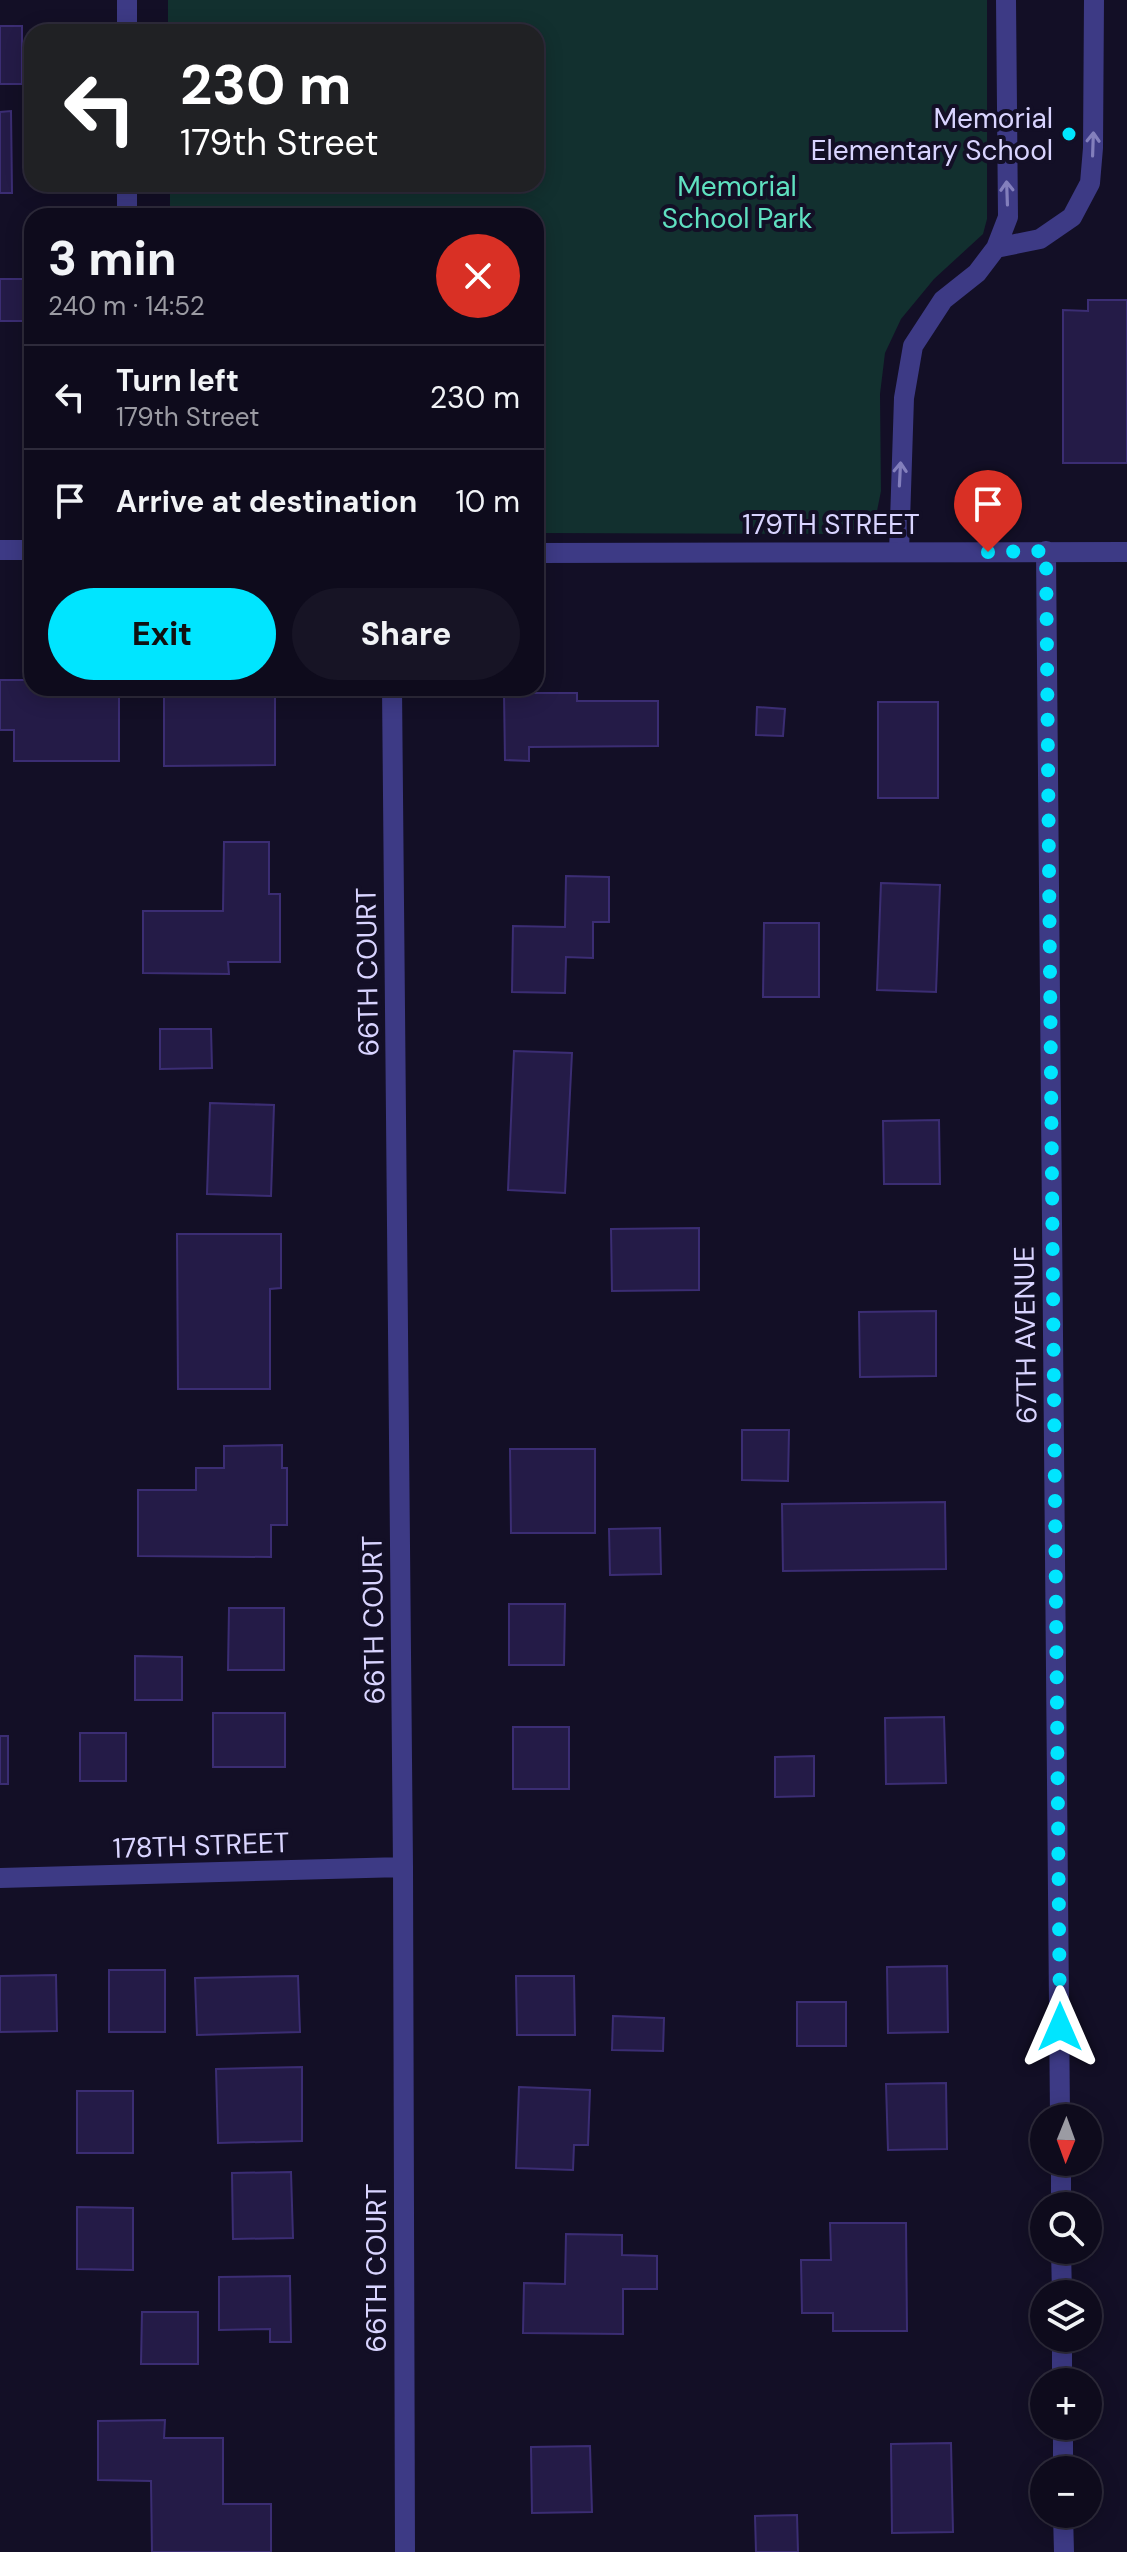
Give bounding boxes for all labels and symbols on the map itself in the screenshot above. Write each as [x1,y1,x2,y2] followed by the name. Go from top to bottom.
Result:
[811,100,1053,169] place label: Memorial Elementary School
[1060,125,1078,143] marker: Memorial Elementary School
[1085,131,1100,158] one-way arrow
[662,168,812,237] park label: Memorial School Park
[999,180,1014,207] one-way arrow
[893,461,908,488] one-way arrow
[954,470,1022,552] pin
[742,506,920,543] street label: 179TH STREET
[348,887,387,1057] street label: 66TH COURT
[1005,1246,1046,1424] street label: 67TH AVENUE
[354,1535,393,1705] street label: 66TH COURT
[112,1824,290,1867] street label: 178TH STREET
[1018,1985,1102,2069] position arrow
[1030,2104,1102,2176] north arrow
[358,2184,395,2352] street label: 66TH COURT

